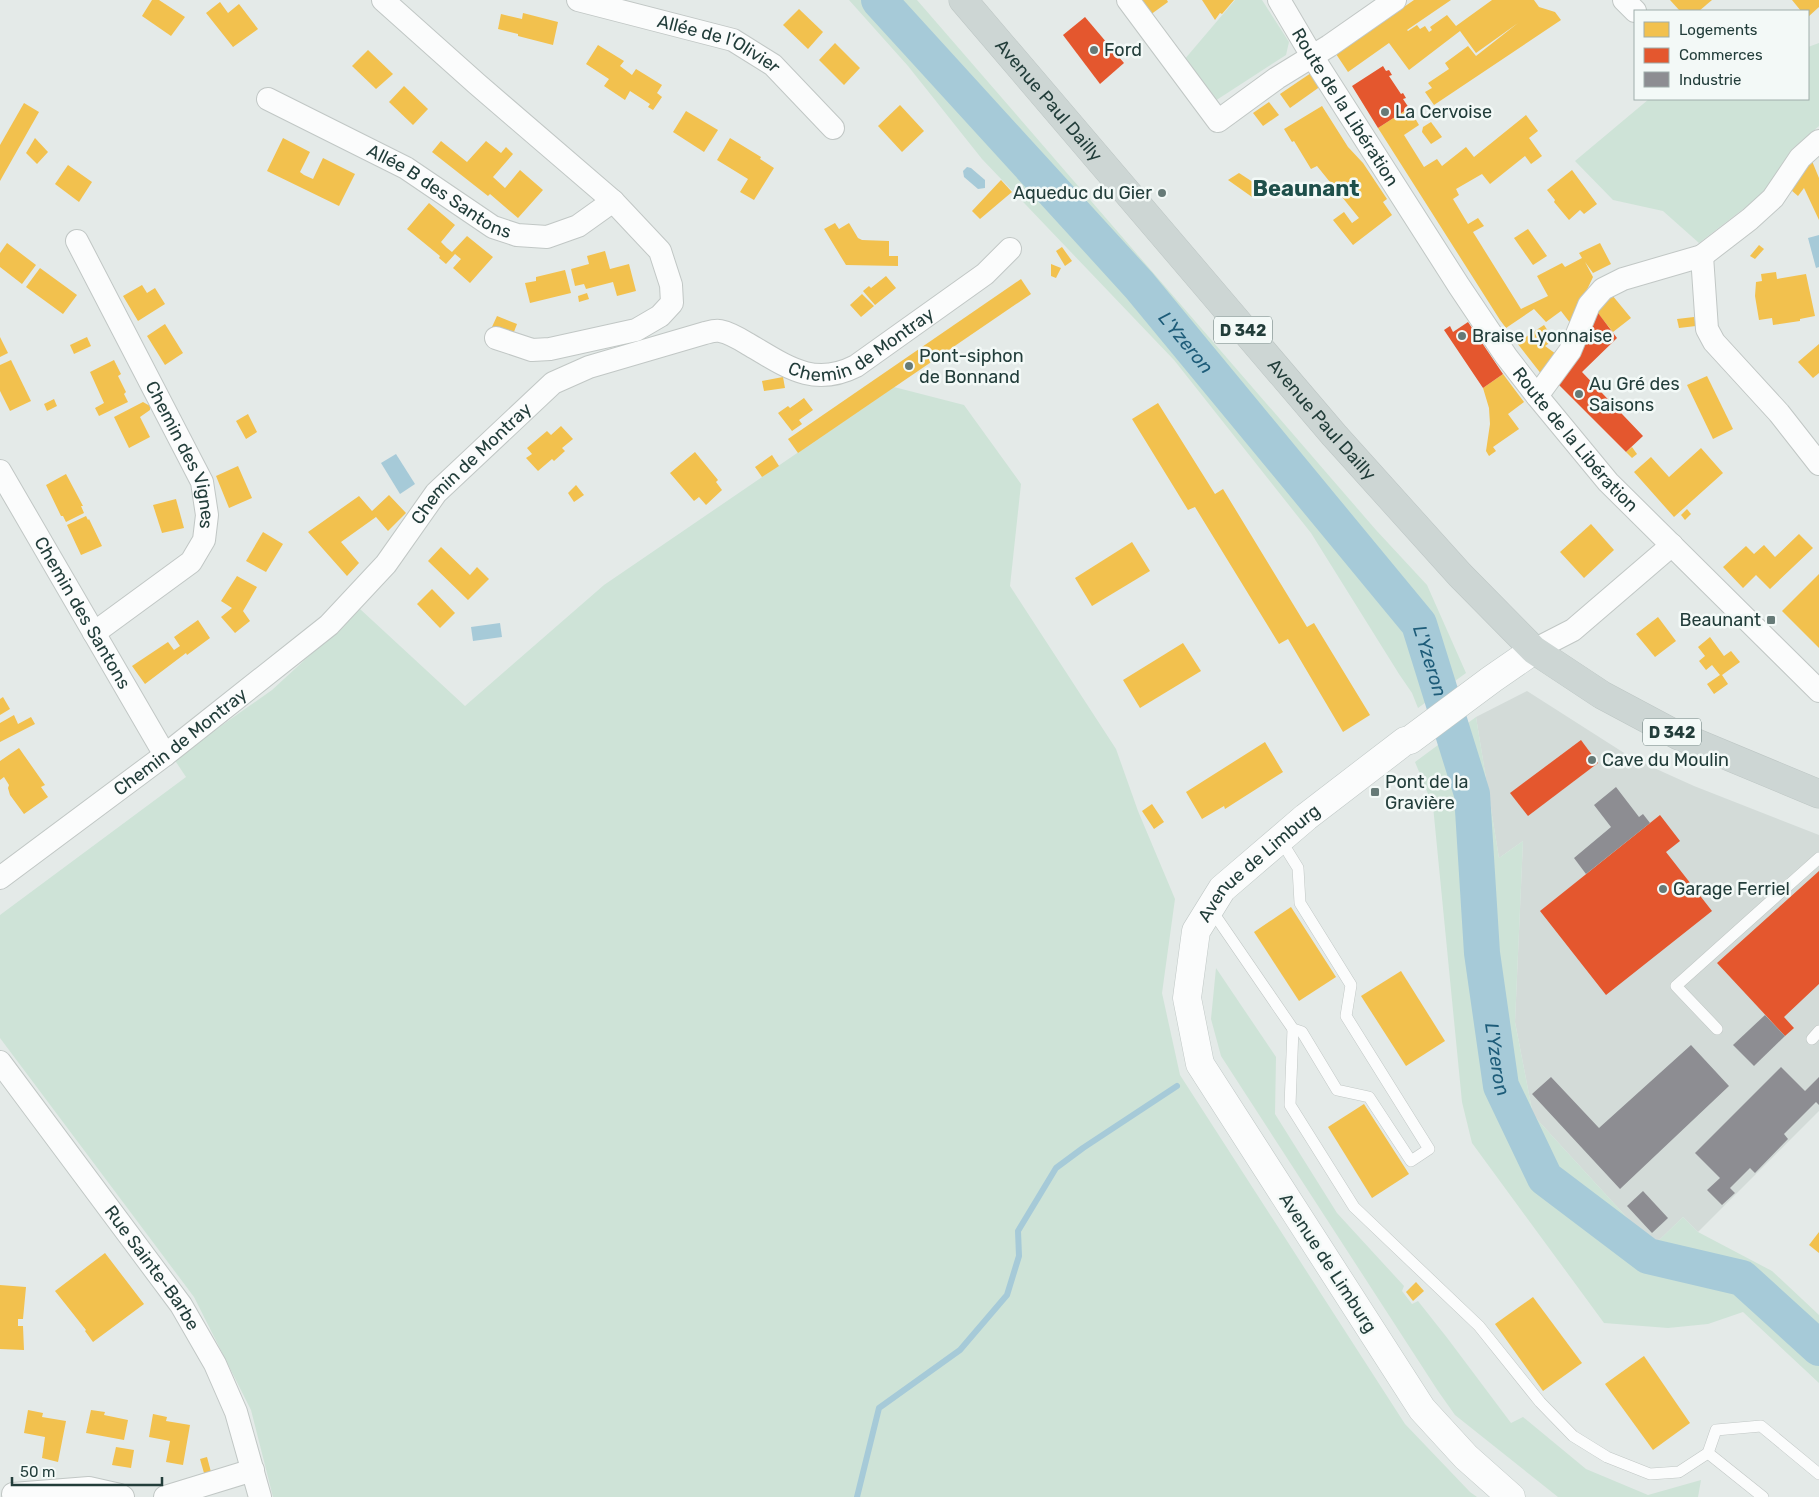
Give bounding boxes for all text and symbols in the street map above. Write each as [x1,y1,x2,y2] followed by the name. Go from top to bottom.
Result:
[655,10,785,77] street label: Allée de l’Olivier
[1634,10,1809,100] legend
[1679,21,1758,39] text: Logements
[1287,24,1403,190] street label: Route de la Libération
[990,35,1107,166] street label: Avenue Paul Dailly
[1104,39,1142,61] place label: Ford
[1088,44,1100,56] marker: Ford
[1679,46,1763,64] text: Commerces
[1679,71,1741,89] text: Industrie
[1395,101,1492,123] place label: La Cervoise
[1379,106,1391,118] marker: La Cervoise
[363,139,514,243] street label: Allée B des Santons
[1252,175,1360,202] district label: Beaunant
[1013,182,1152,204] place label: Aqueduc du Gier
[1156,187,1168,199] marker: Aqueduc du Gier
[785,303,938,387] street label: Chemin de Montray
[1154,307,1218,378] water label: L'Yzeron
[1214,316,1272,344] road number: D 342
[1472,325,1612,347] place label: Braise Lyonnaise
[1456,330,1468,342] marker: Braise Lyonnaise
[919,345,1024,388] place label: Pont-siphon de Bonnand
[1263,354,1380,485] street label: Avenue Paul Dailly
[903,360,915,372] marker: Pont-siphon de Bonnand
[1508,363,1643,517] street label: Route de la Libération
[1589,373,1680,416] place label: Au Gré des Saisons
[141,377,219,530] street label: Chemin des Vignes
[1573,388,1585,400] marker: Au Gré des Saisons
[406,398,536,529] street label: Chemin de Montray
[30,533,135,693] street label: Chemin des Santons
[1679,609,1761,631] place label: Beaunant
[1765,614,1777,626] marker: Beaunant
[1408,622,1452,699] water label: L'Yzeron
[109,683,252,800] street label: Chemin de Montray
[1643,719,1701,746] road number: D 342
[1602,749,1729,771] place label: Cave du Moulin
[1586,754,1598,766] marker: Cave du Moulin
[1385,771,1469,814] place label: Pont de la Gravière
[1369,786,1381,798] marker: Pont de la Gravière
[1193,799,1324,926] street label: Avenue de Limburg
[1673,878,1790,900] place label: Garage Ferriel
[1657,883,1669,895] marker: Garage Ferriel
[1480,1021,1515,1100] water label: L'Yzeron
[1275,1189,1381,1337] street label: Avenue de Limburg
[100,1201,204,1334] street label: Rue Sainte-Barbe
[12,1454,162,1486] scale bar
[20,1463,55,1481] text: 50 m

